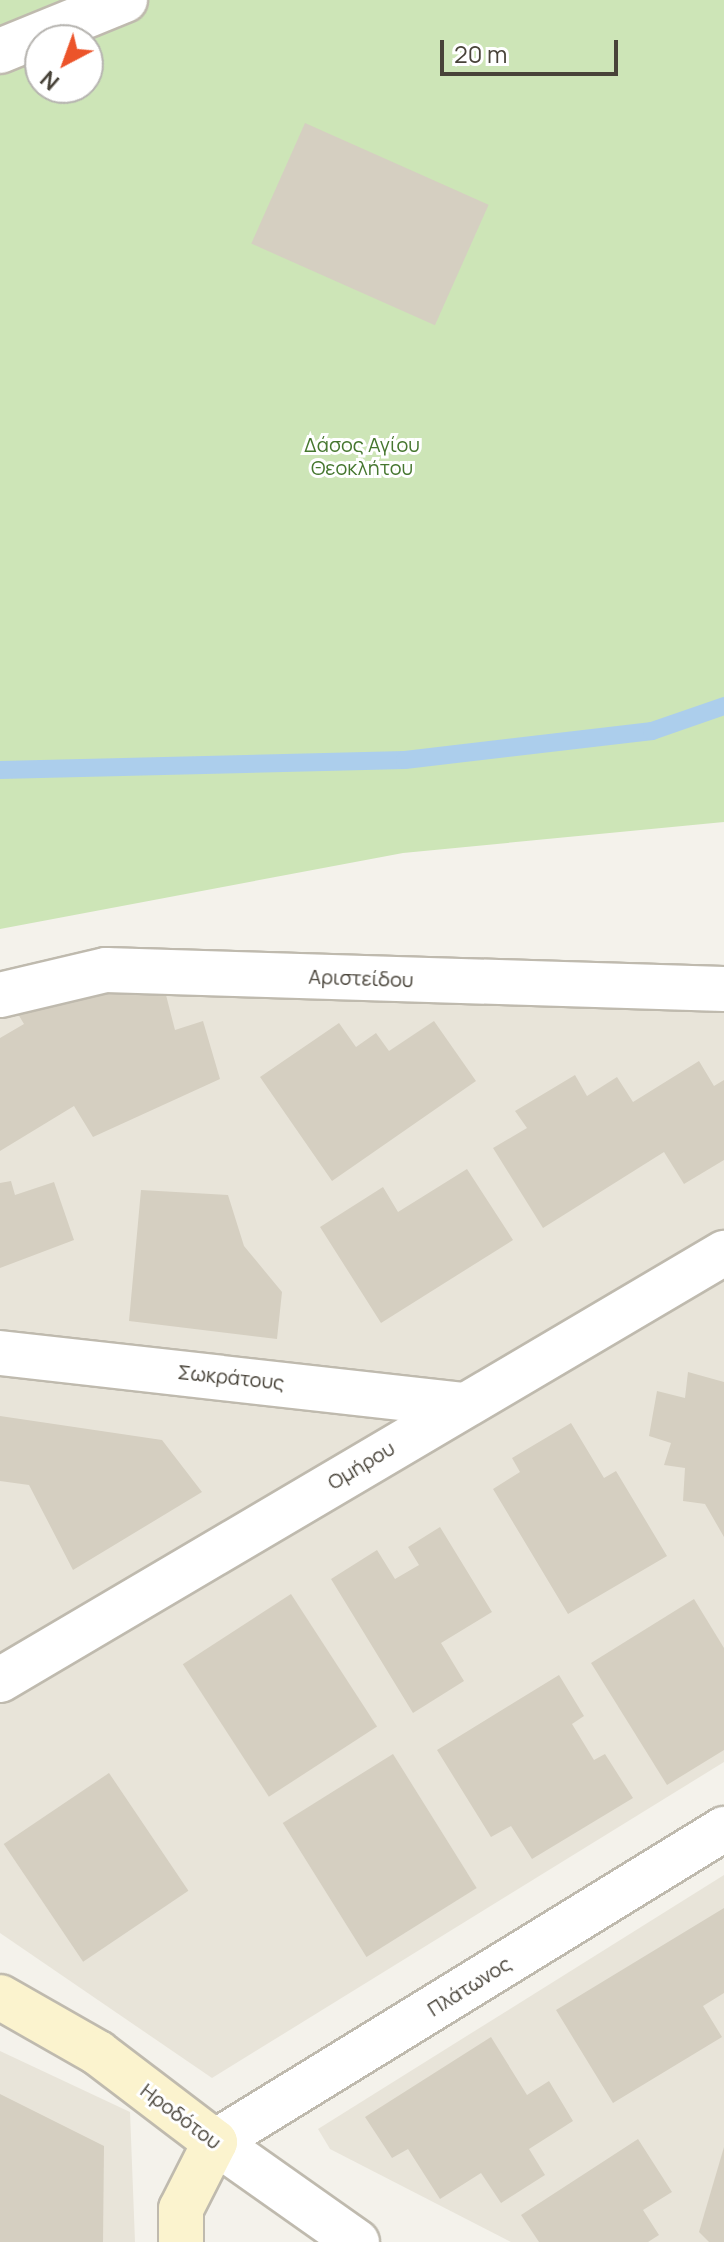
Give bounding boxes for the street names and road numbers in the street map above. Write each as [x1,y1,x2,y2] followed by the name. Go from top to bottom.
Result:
[308,964,414,992] street label: Αριστείδου
[177,1359,285,1395] street label: Σωκράτους
[323,1436,399,1494] street label: Ομήρου
[423,1951,515,2021] street label: Πλάτωνος
[136,2078,226,2154] street label: Ηροδότου

